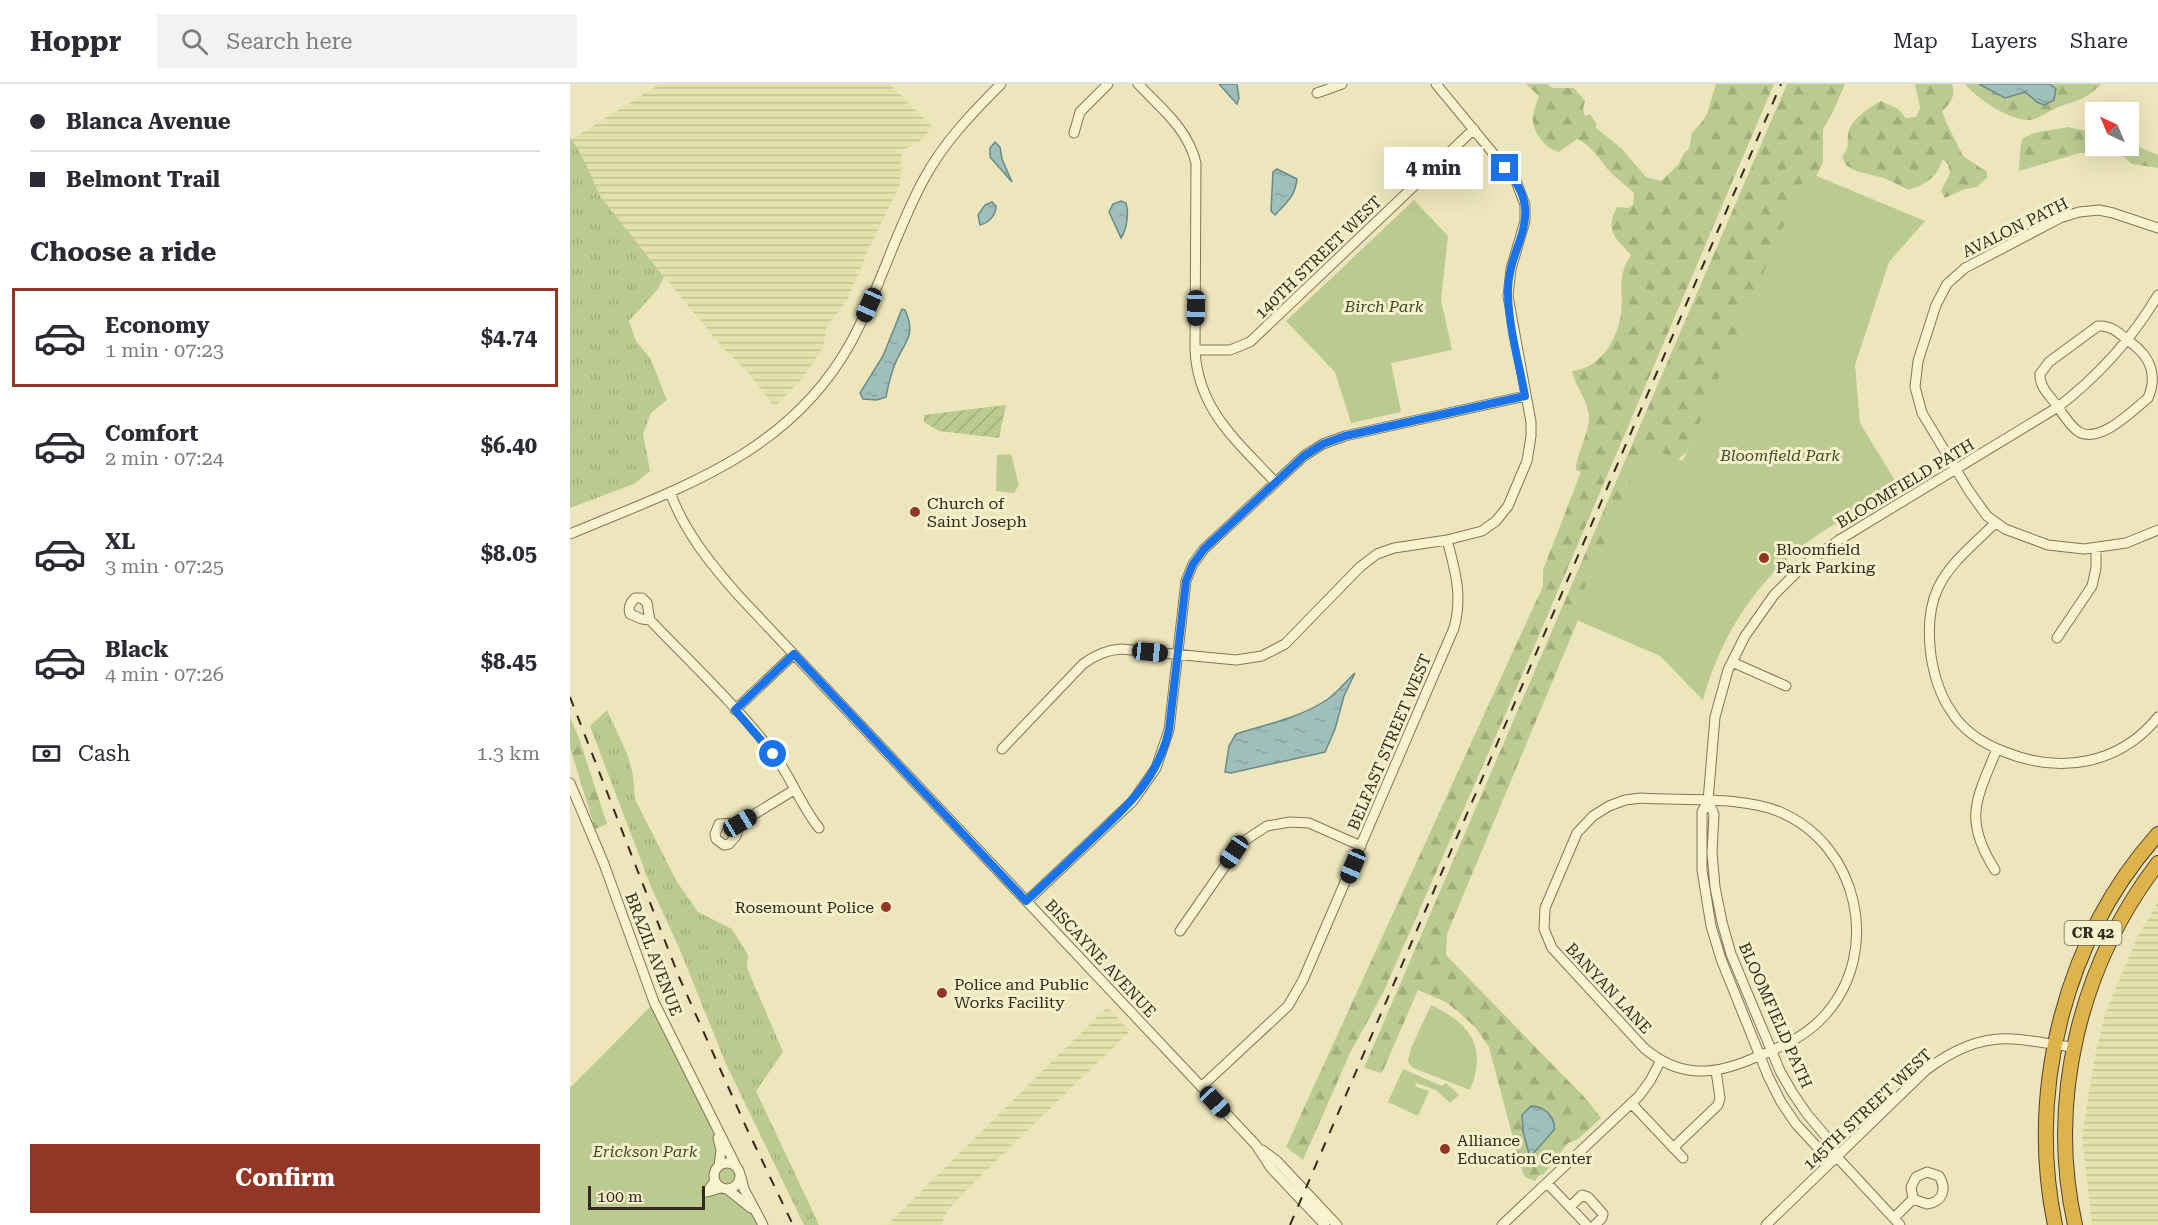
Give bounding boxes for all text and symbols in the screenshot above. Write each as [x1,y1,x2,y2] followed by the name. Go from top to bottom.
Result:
[157,14,577,68] search box
[30,25,121,58] text: Hoppr
[178,25,211,58] icon: search
[226,29,352,54] text: Search here
[1893,29,1938,53] text: Map
[1971,29,2037,53] text: Layers
[2070,29,2128,53] text: Share
[2085,102,2139,156] north arrow
[2085,102,2139,156] map controls
[66,109,231,134] text: Blanca Avenue
[1385,147,1484,189] callout: 4 min
[1491,154,1518,181] route end
[1406,156,1461,180] text: 4 min
[66,167,220,192] text: Belmont Trail
[1251,192,1386,323] street label: 140TH STREET WEST
[1959,194,2071,261] street label: AVALON PATH
[30,236,216,268] text: Choose a ride
[853,285,885,325] car
[1187,290,1205,326] car
[1344,297,1424,316] park label: Birch Park
[33,311,87,365] icon: car
[105,313,209,338] text: Economy
[481,325,537,350] text: $4.74
[105,338,224,362] text: 1 min · 07:23
[33,419,87,473] icon: car
[105,421,198,446] text: Comfort
[481,433,537,458] text: $6.40
[1833,435,1978,532] street label: BLOOMFIELD PATH
[105,446,224,470] text: 2 min · 07:24
[1719,446,1840,465] park label: Bloomfield Park
[927,494,1027,531] place label: Church of Saint Joseph
[908,505,922,519] marker: Church of Saint Joseph
[33,527,87,581] icon: car
[105,529,135,554] text: XL
[1776,540,1876,577] place label: Bloomfield Park Parking
[481,541,537,566] text: $8.05
[1757,551,1771,565] marker: Bloomfield Park Parking
[105,554,224,578] text: 3 min · 07:25
[33,635,87,689] icon: car
[105,637,169,662] text: Black
[1131,641,1169,663] car
[481,649,537,674] text: $8.45
[1344,651,1435,833] street label: BELFAST STREET WEST
[105,662,224,686] text: 4 min · 07:26
[30,737,63,770] icon: cash
[759,740,786,767] route start
[78,741,130,766] text: Cash
[476,741,540,765] text: 1.3 km
[720,806,760,840] car
[1216,832,1252,872] car
[1338,846,1368,886] car
[621,890,686,1019] street label: BRAZIL AVENUE
[1041,896,1160,1021] street label: BISCAYNE AVENUE
[735,898,874,917] place label: Rosemount Police
[879,900,893,914] marker: Rosemount Police
[2064,921,2122,945] road number: CR 42
[1562,939,1655,1038] street label: BANYAN LANE
[1735,939,1816,1091] street label: BLOOMFIELD PATH
[954,975,1089,1012] place label: Police and Public Works Facility
[935,986,949,1000] marker: Police and Public Works Facility
[1799,1045,1936,1174] street label: 145TH STREET WEST
[1196,1083,1234,1121] car
[1457,1131,1593,1168] place label: Alliance Education Center
[592,1142,698,1161] park label: Erickson Park
[1438,1142,1452,1156] marker: Alliance Education Center
[30,1144,540,1213] button: Confirm
[588,1183,705,1210] scale bar
[597,1187,643,1206] text: 100 m

